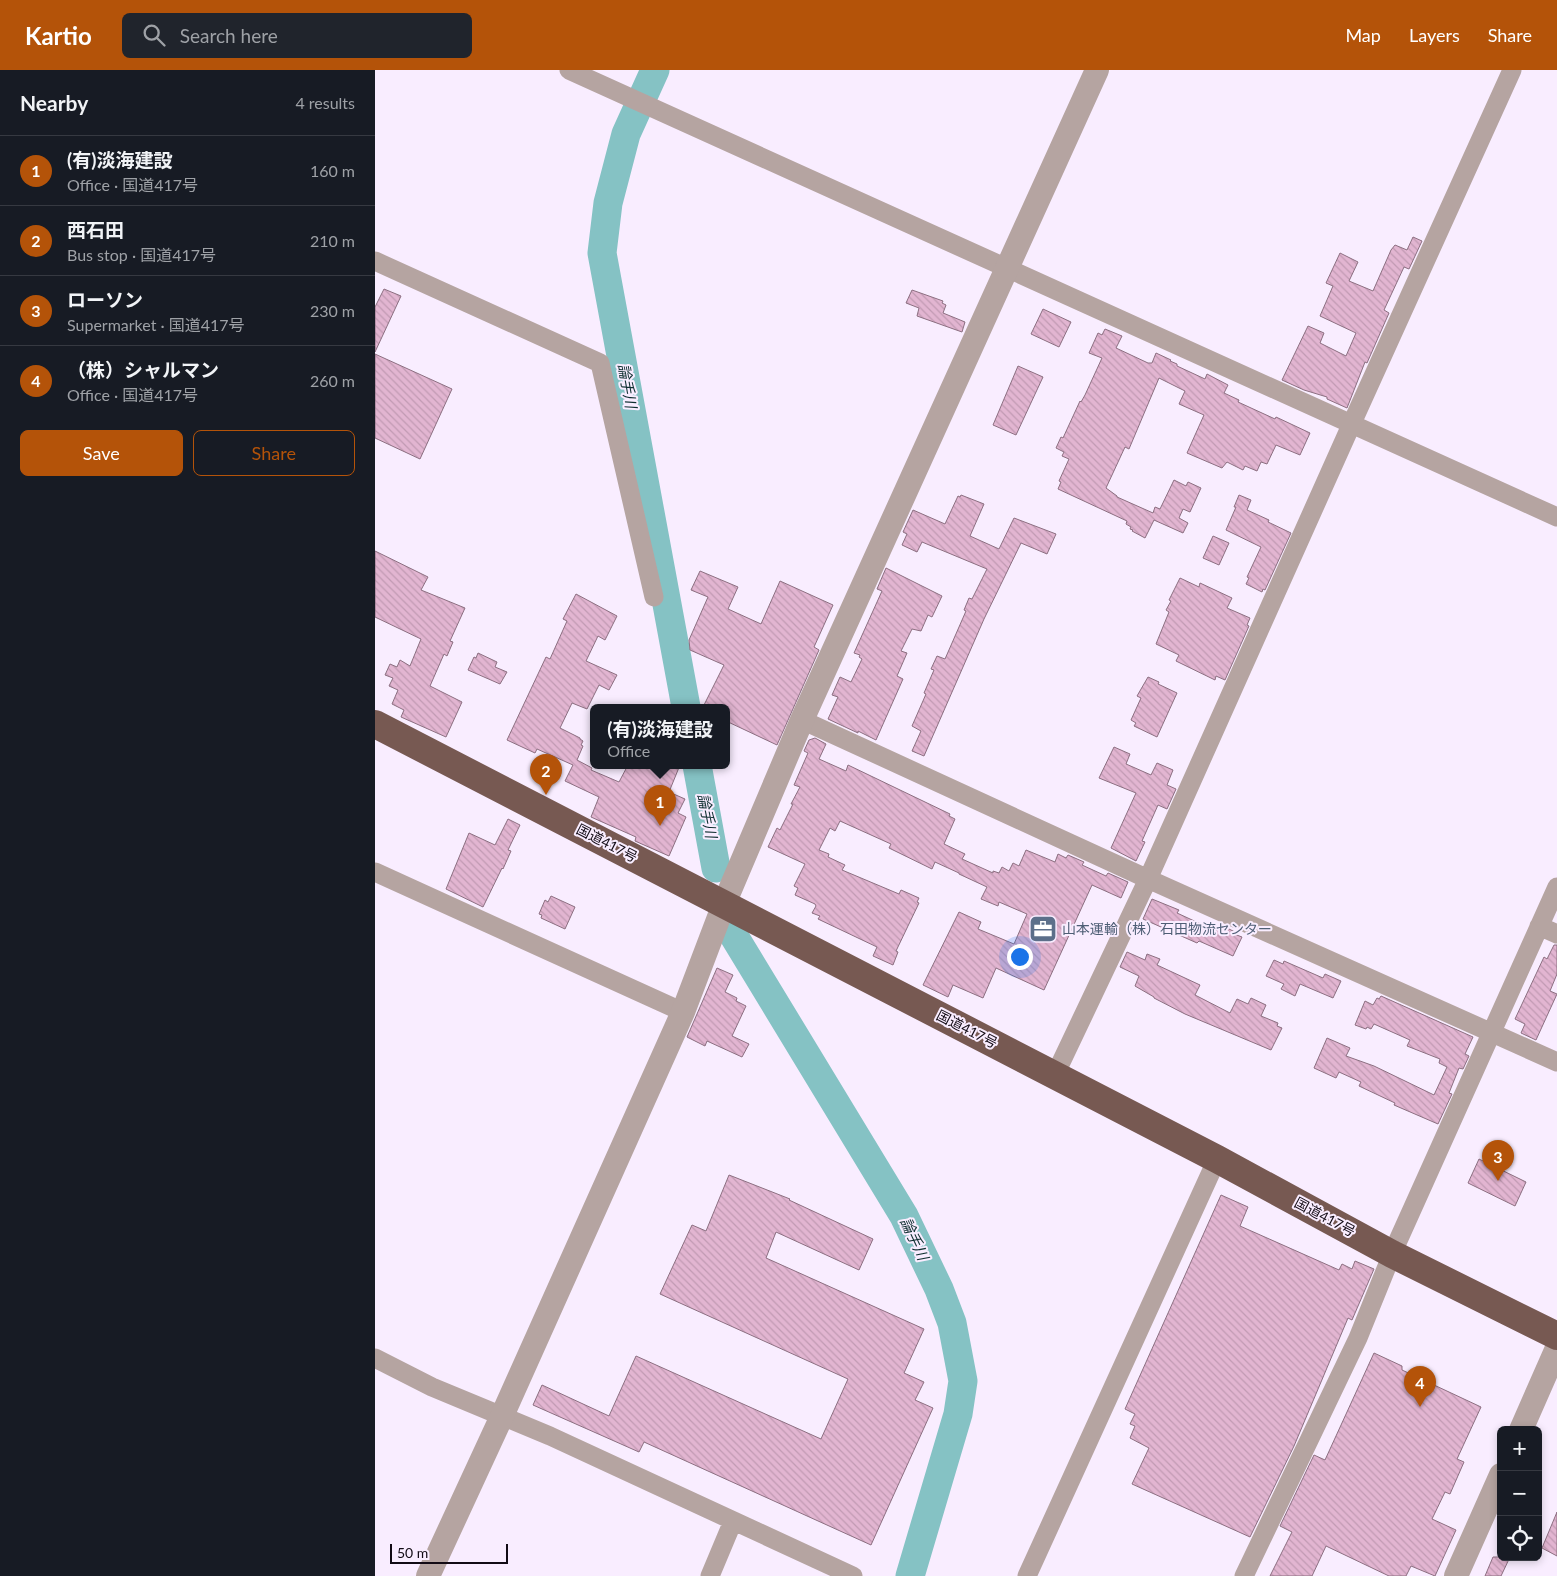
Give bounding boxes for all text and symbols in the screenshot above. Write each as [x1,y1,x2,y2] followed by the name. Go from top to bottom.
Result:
[122,13,472,58] search box
[25,21,92,50] text: Kartio
[140,21,168,49] icon: search
[180,24,278,47] text: Search here
[1345,24,1381,46] text: Map
[1409,24,1460,46] text: Layers
[1488,24,1532,46] text: Share
[20,90,88,115] text: Nearby
[295,93,355,112] text: 4 results
[67,148,172,171] text: (有)淡海建設
[31,161,41,180] text: 1
[310,161,355,180] text: 160 m
[67,175,198,194] text: Office · 国道417号
[67,218,124,241] text: 西石田
[31,231,41,250] text: 2
[310,231,355,250] text: 210 m
[67,245,216,264] text: Bus stop · 国道417号
[67,288,143,311] text: ローソン
[31,301,41,320] text: 3
[310,301,355,320] text: 230 m
[67,315,245,334] text: Supermarket · 国道417号
[67,358,219,381] text: （株）シャルマン
[615,362,641,412] water label: 論手川
[31,371,41,390] text: 4
[310,371,355,390] text: 260 m
[67,385,198,404] text: Office · 国道417号
[20,430,183,476] button: Save
[193,430,355,476] button: Share
[590,704,730,769] popup
[607,717,713,740] text: (有)淡海建設
[607,741,650,760] text: Office
[530,754,562,795] pin: 2
[644,785,676,826] pin: 1
[695,792,721,842] water label: 論手川
[574,820,641,865] street label: 国道417号
[1028,914,1058,944] office icon: 山本運輸（株）石田物流センター
[1062,920,1272,937] place label: 山本運輸（株）石田物流センター
[1007,944,1033,970] your location
[934,1006,1001,1051] street label: 国道417号
[1482,1140,1514,1181] pin: 3
[1292,1193,1359,1240] street label: 国道417号
[897,1214,933,1265] water label: 論手川
[1404,1366,1436,1407] pin: 4
[1497,1426,1542,1561] map controls
[1497,1426,1542,1471] button: +
[1497,1471,1542,1516] button: −
[1497,1516,1542,1561] button: locate
[390,1541,507,1564] scale bar
[397,1544,428,1561] text: 50 m

